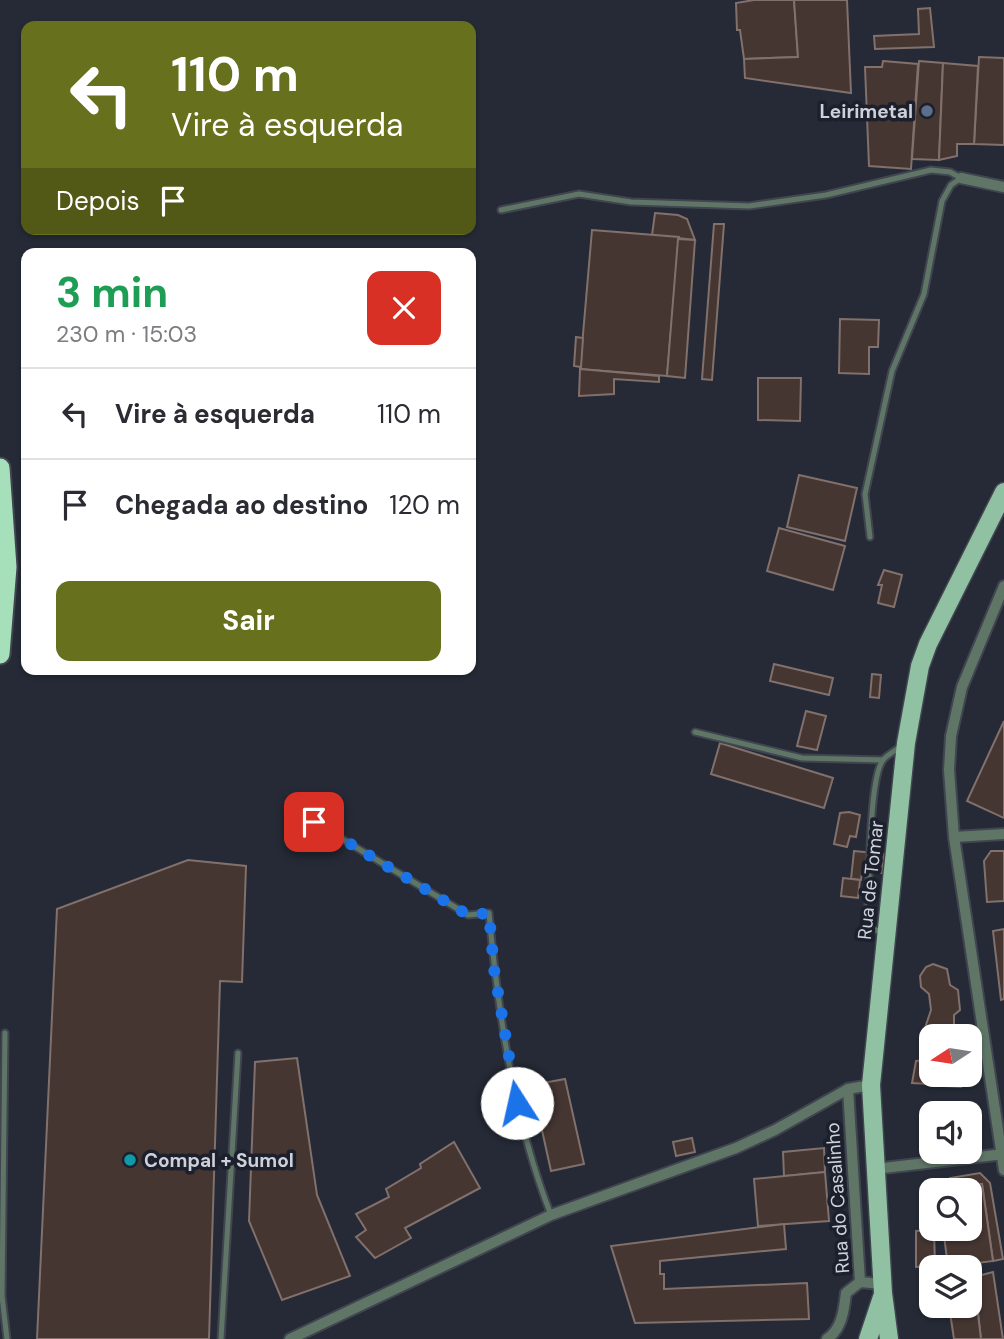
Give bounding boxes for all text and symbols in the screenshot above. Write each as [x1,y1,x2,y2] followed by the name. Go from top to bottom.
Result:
[171,42,299,106] text: 110 m
[56,49,147,140] icon: left
[820,99,913,124] place label: Leirimetal
[919,103,935,119] marker: Leirimetal
[171,104,403,146] text: Vire à esquerda
[154,182,192,220] icon: arrive
[56,184,140,218] text: Depois
[56,265,168,320] text: 3 min
[367,271,441,345] button: close
[56,319,197,349] text: 230 m · 15:03
[56,395,94,433] icon: left
[115,397,315,431] text: Vire à esquerda
[377,397,441,431] text: 110 m
[56,486,94,524] icon: arrive
[115,488,368,522] text: Chegada ao destino
[389,488,460,522] text: 120 m
[56,581,441,661] button: Sair
[284,792,344,852] pin
[295,803,333,841] icon: arrive
[852,819,889,941] street label: Rua de Tomar
[919,1024,982,1087] north arrow
[919,1024,982,1318] map controls
[480,1066,554,1140] position arrow
[919,1101,982,1164] button: sound
[820,1122,855,1274] street label: Rua do Casalinho
[144,1148,294,1173] place label: Compal + Sumol
[122,1152,138,1168] marker: Compal + Sumol
[919,1178,982,1241] button: search
[919,1255,982,1318] button: layers

